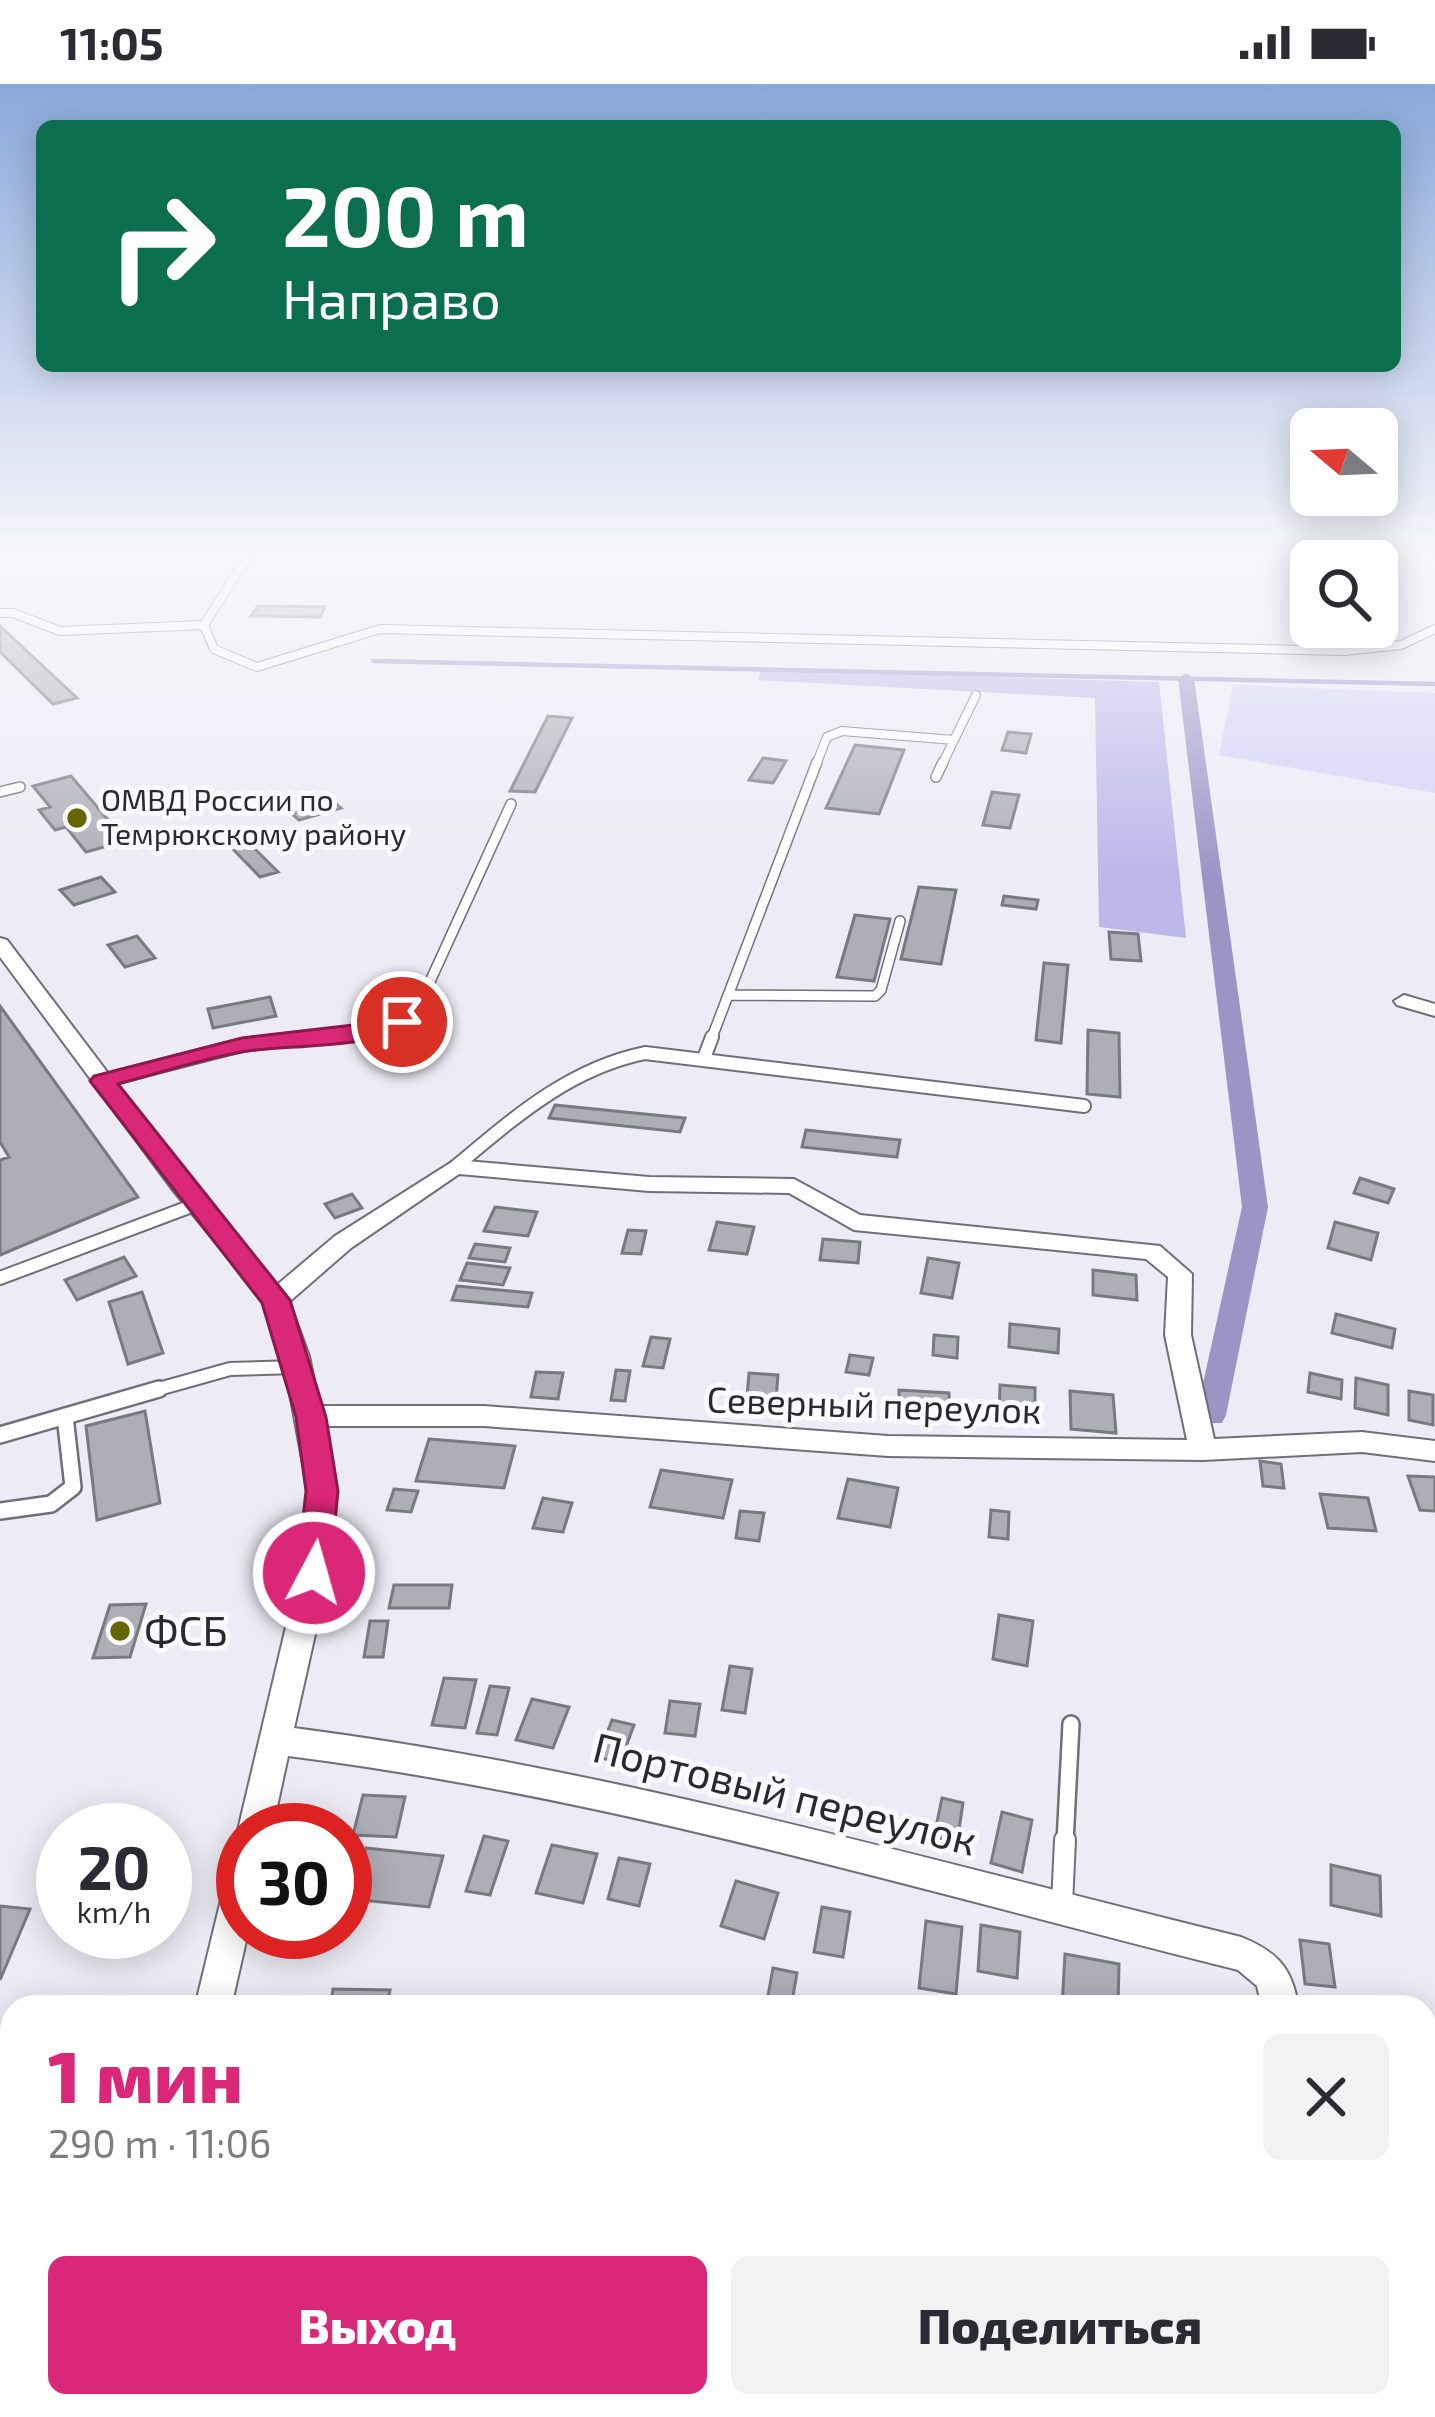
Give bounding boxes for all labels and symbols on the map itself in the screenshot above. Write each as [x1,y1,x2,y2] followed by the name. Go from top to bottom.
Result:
[1290,408,1398,516] north arrow
[101,781,406,852] place label: ОМВД России по Темрюкскому району
[64,805,90,831] marker: ОМВД России по Темрюкскому району
[351,971,453,1073] pin
[706,1376,1042,1432] street label: Северный переулок
[251,1510,377,1636] position arrow
[144,1604,228,1654] place label: ФСБ
[107,1618,133,1644] marker: ФСБ
[588,1720,982,1865] street label: Портовый переулок
[216,1803,372,1959] speed limit sign: 30

